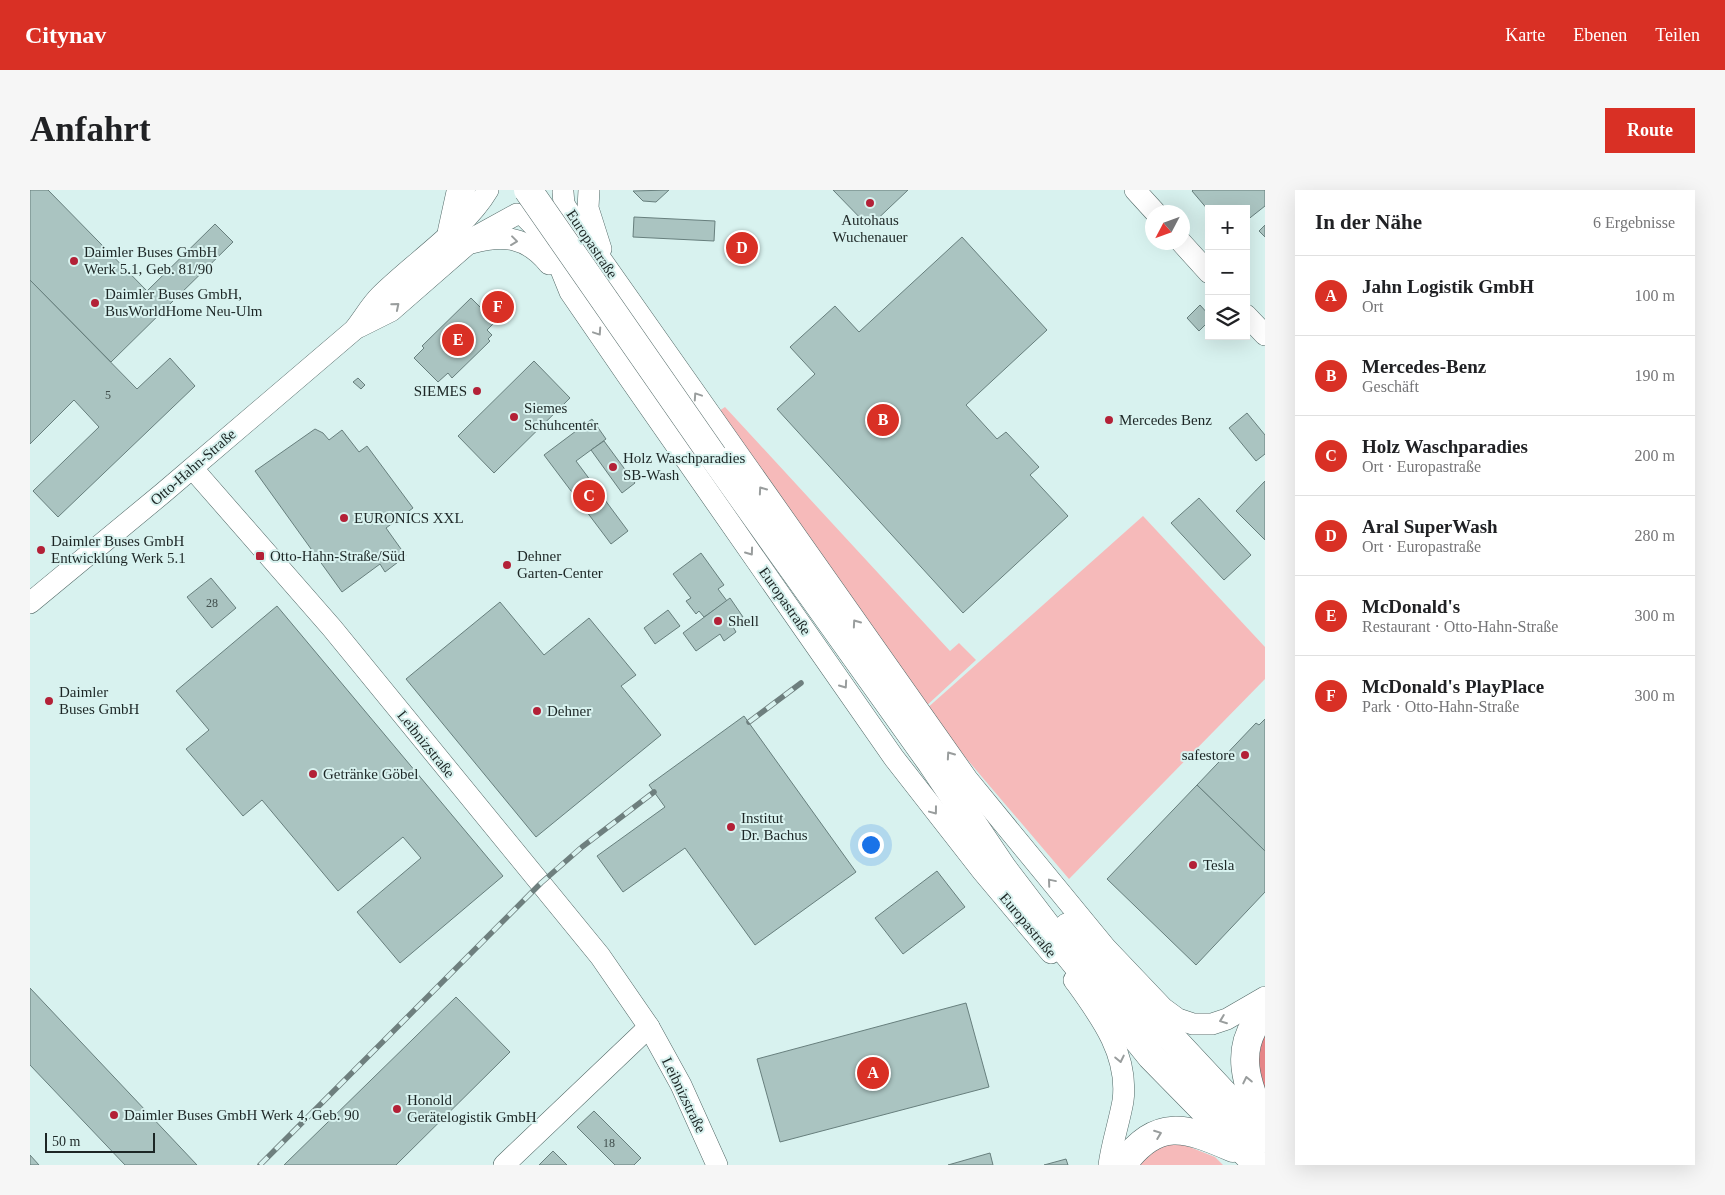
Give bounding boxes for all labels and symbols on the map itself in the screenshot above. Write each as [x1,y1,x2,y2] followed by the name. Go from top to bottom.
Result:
[864,197,876,209] marker: Autohaus Wuchenauer
[1145,205,1190,250] north arrow
[563,207,621,282] street label: Europastraße
[832,212,908,245] place label: Autohaus Wuchenauer
[726,229,758,267] pin: D
[511,235,519,246] one-way arrow
[84,244,217,277] place label: Daimler Buses GmbH Werk 5.1, Geb. 81/90
[68,255,80,267] marker: Daimler Buses GmbH Werk 5.1, Geb. 81/90
[105,286,263,319] place label: Daimler Buses GmbH, BusWorldHome Neu-Ulm
[482,288,514,326] pin: F
[89,297,101,309] marker: Daimler Buses GmbH, BusWorldHome Neu-Ulm
[391,303,400,312] one-way arrow
[442,321,474,359] pin: E
[592,327,601,336] one-way arrow
[414,383,467,399] place label: SIEMES
[471,385,483,397] marker: SIEMES
[105,388,111,402] house number: 5
[694,393,703,402] one-way arrow
[524,400,598,433] place label: Siemes Schuhcenter
[867,401,899,439] pin: B
[508,411,520,423] marker: Siemes Schuhcenter
[1119,412,1212,428] place label: Mercedes Benz
[1103,414,1115,426] marker: Mercedes Benz
[147,425,239,508] street label: Otto-Hahn-Straße
[623,450,745,483] place label: Holz Waschparadies SB-Wash
[607,461,619,473] marker: Holz Waschparadies SB-Wash
[573,477,605,515] pin: C
[759,486,768,496] one-way arrow
[354,510,464,526] place label: EURONICS XXL
[338,512,350,524] marker: EURONICS XXL
[51,533,186,566] place label: Daimler Buses GmbH Entwicklung Werk 5.1
[35,544,47,556] marker: Daimler Buses GmbH Entwicklung Werk 5.1
[744,546,753,556] one-way arrow
[270,548,405,564] place label: Otto-Hahn-Straße/Süd
[517,548,603,581] place label: Dehner Garten-Center
[254,550,266,562] marker: Otto-Hahn-Straße/Süd
[501,559,513,571] marker: Dehner Garten-Center
[756,564,814,638] street label: Europastraße
[206,596,218,610] house number: 28
[728,613,759,629] place label: Shell
[712,615,724,627] marker: Shell
[853,619,862,628] one-way arrow
[838,679,847,689] one-way arrow
[59,684,140,717] place label: Daimler Buses GmbH
[43,695,55,707] marker: Daimler Buses GmbH
[547,703,591,719] place label: Dehner
[531,705,543,717] marker: Dehner
[394,707,458,781] street label: Leibnizstraße
[1182,747,1235,763] place label: safestore
[1239,749,1251,761] marker: safestore
[947,751,956,761] one-way arrow
[323,766,418,782] place label: Getränke Göbel
[307,768,319,780] marker: Getränke Göbel
[928,805,937,815] one-way arrow
[741,810,808,843] place label: Institut Dr. Bachus
[725,821,737,833] marker: Institut Dr. Bachus
[858,832,884,858] your location
[1203,857,1235,873] place label: Tesla
[1187,859,1199,871] marker: Tesla
[1049,879,1057,888] one-way arrow
[996,890,1060,961] street label: Europastraße
[1219,1014,1227,1024] one-way arrow
[857,1054,889,1092] pin: A
[1114,1054,1125,1063] one-way arrow
[659,1055,709,1135] street label: Leibnizstraße
[1242,1075,1253,1084] one-way arrow
[407,1092,537,1125] place label: Honold Gerätelogistik GmbH
[391,1103,403,1115] marker: Honold Gerätelogistik GmbH
[124,1107,359,1123] place label: Daimler Buses GmbH Werk 4, Geb. 90
[108,1109,120,1121] marker: Daimler Buses GmbH Werk 4, Geb. 90
[45,1130,155,1153] scale bar
[1153,1130,1162,1140] one-way arrow
[603,1136,615,1150] house number: 18

